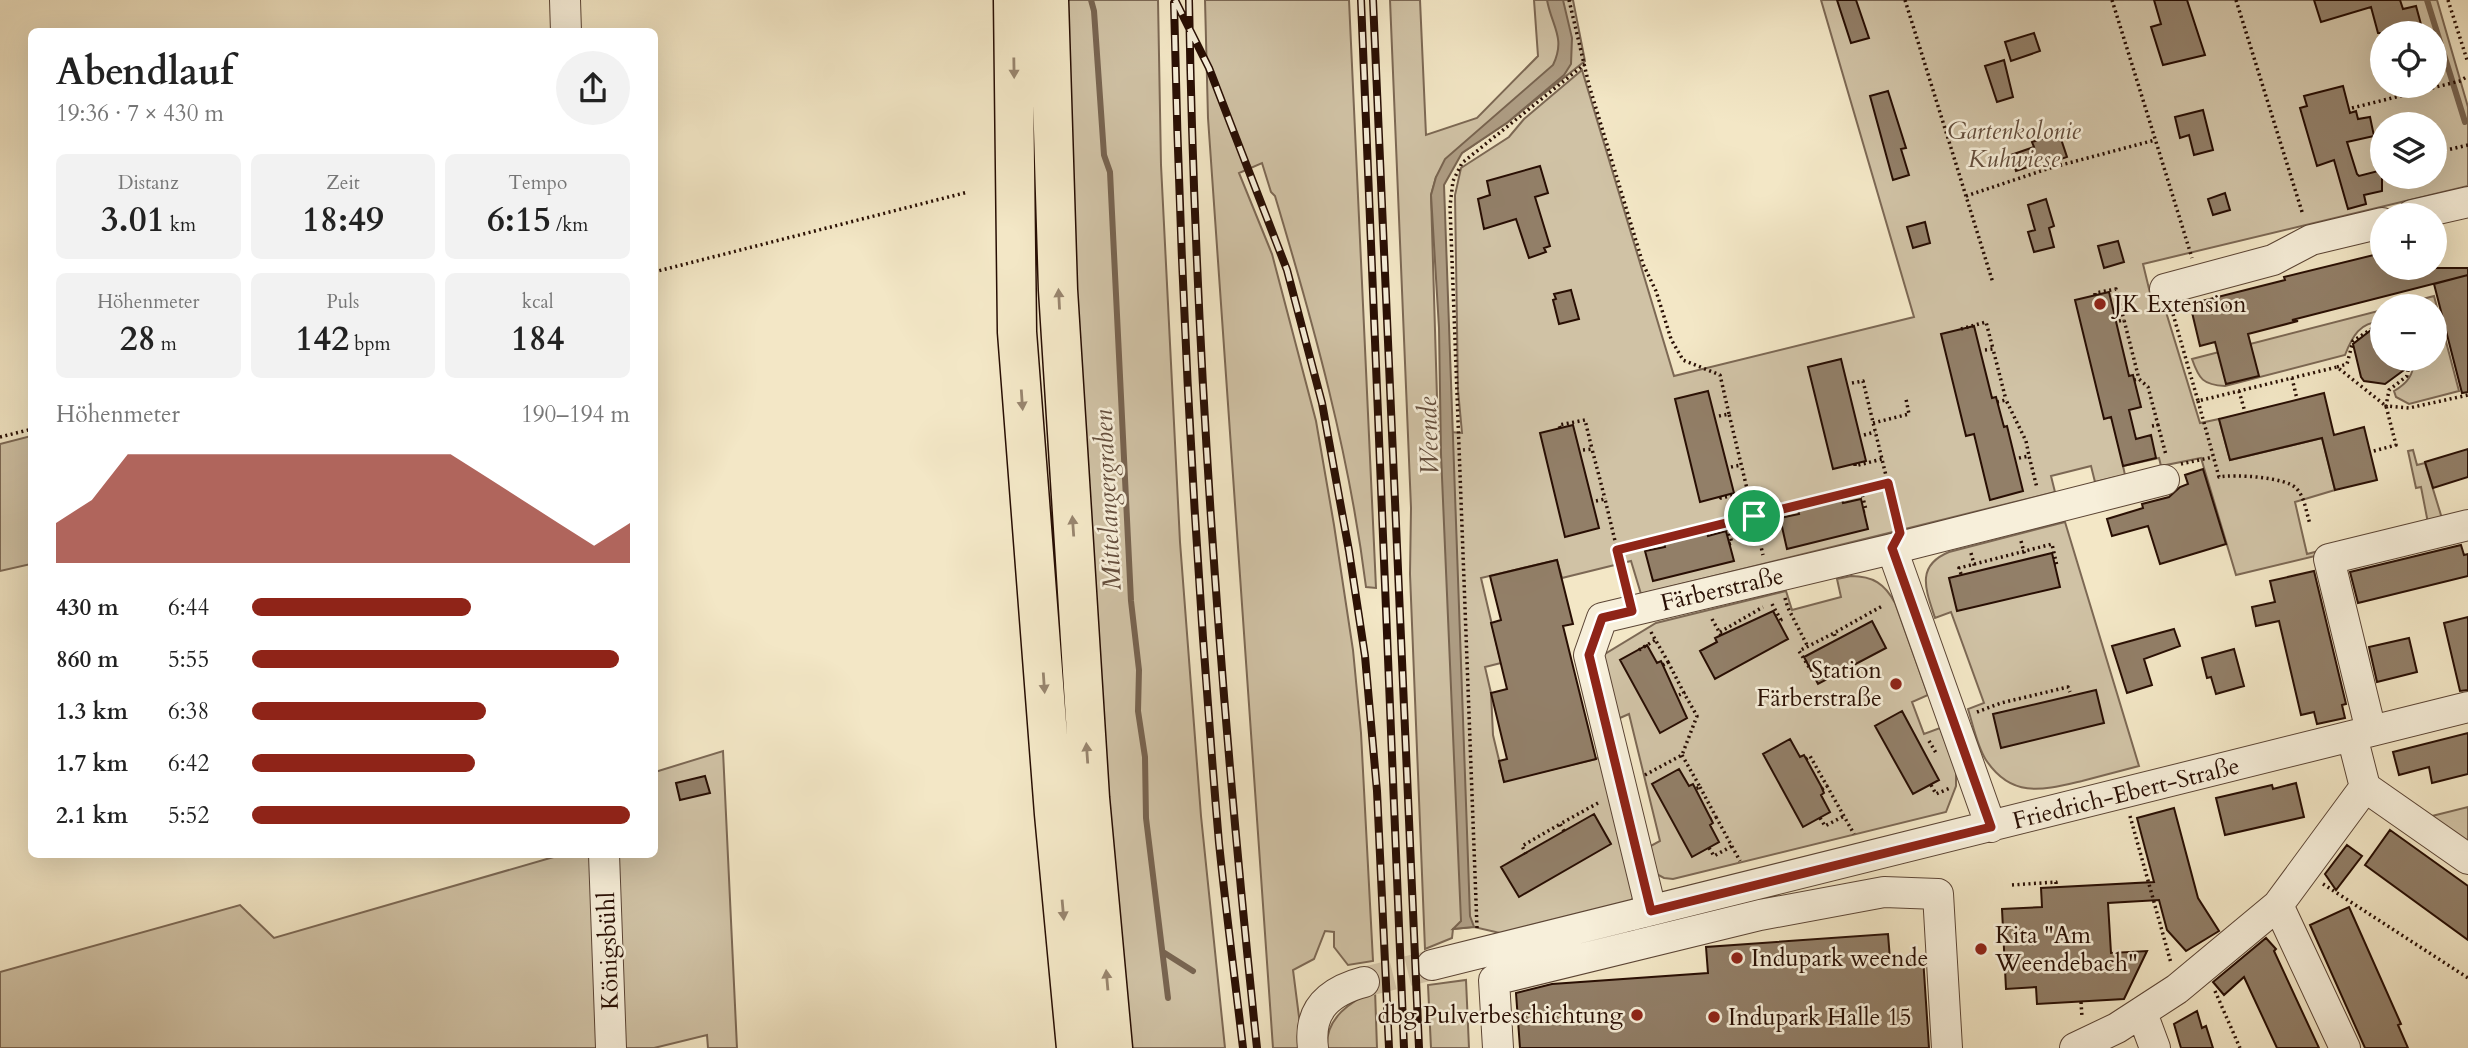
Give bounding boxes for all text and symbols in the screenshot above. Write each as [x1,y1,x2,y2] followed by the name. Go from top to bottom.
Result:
[2370,21,2447,371] map controls
[2370,21,2447,98] button: locate
[56,46,233,98] text: Abendlauf
[556,51,630,125] button: share
[1008,57,1020,79] one-way arrow
[56,98,224,129] text: 19:36 · 7 × 430 m
[2370,112,2447,189] button: layers
[1947,115,2082,176] park label: Gartenkolonie Kuhwiese
[118,170,179,196] text: Distanz
[326,170,360,196] text: Zeit
[508,170,567,196] text: Tempo
[101,196,165,244] text: 3.01
[302,196,384,244] text: 18:49
[487,196,551,244] text: 6:15
[2370,203,2447,280] button: +
[165,212,196,238] text: km
[551,212,588,238] text: /km
[1053,288,1064,310] one-way arrow
[2111,288,2247,321] place label: JK Extension
[97,289,199,315] text: Höhenmeter
[327,289,359,315] text: Puls
[522,289,554,315] text: kcal
[2370,294,2447,371] button: −
[2092,296,2108,312] marker: JK Extension
[120,315,156,363] text: 28
[295,315,349,363] text: 142
[511,315,565,363] text: 184
[156,331,177,357] text: m
[349,331,391,357] text: bpm
[1017,389,1028,411] one-way arrow
[1410,395,1447,476] water label: Weende
[56,399,180,430] text: Höhenmeter
[521,399,630,430] text: 190–194 m
[1085,408,1130,591] water label: Mittelangergraben
[1724,486,1784,546] pin
[1735,497,1773,535] icon: arrive
[1067,515,1078,537] one-way arrow
[1657,559,1787,620] street label: Färberstraße
[56,592,119,623] text: 430 m
[168,592,209,623] text: 6:44
[56,644,119,675] text: 860 m
[168,644,209,675] text: 5:55
[1757,654,1882,715] place label: Station Färberstraße
[1039,672,1050,694] one-way arrow
[1888,676,1904,692] marker: Station Färberstraße
[56,696,128,727] text: 1.3 km
[168,696,209,727] text: 6:38
[1081,742,1092,764] one-way arrow
[56,748,128,779] text: 1.7 km
[168,748,209,779] text: 6:42
[2009,749,2243,838] street label: Friedrich-Ebert-Straße
[56,800,128,831] text: 2.1 km
[168,800,209,831] text: 5:52
[590,891,627,1011] street label: Königsbühl
[1058,899,1069,921] one-way arrow
[1994,919,2138,980] place label: Kita "Am Weendebach"
[1973,941,1989,957] marker: Kita "Am Weendebach"
[1751,942,1928,975] place label: Indupark weende
[1729,950,1745,966] marker: Indupark weende
[1101,969,1112,991] one-way arrow
[1378,999,1624,1032] place label: dbg Pulverbeschichtung
[1728,1001,1912,1034] place label: Indupark Halle 15
[1629,1007,1645,1023] marker: dbg Pulverbeschichtung
[1706,1009,1722,1025] marker: Indupark Halle 15

